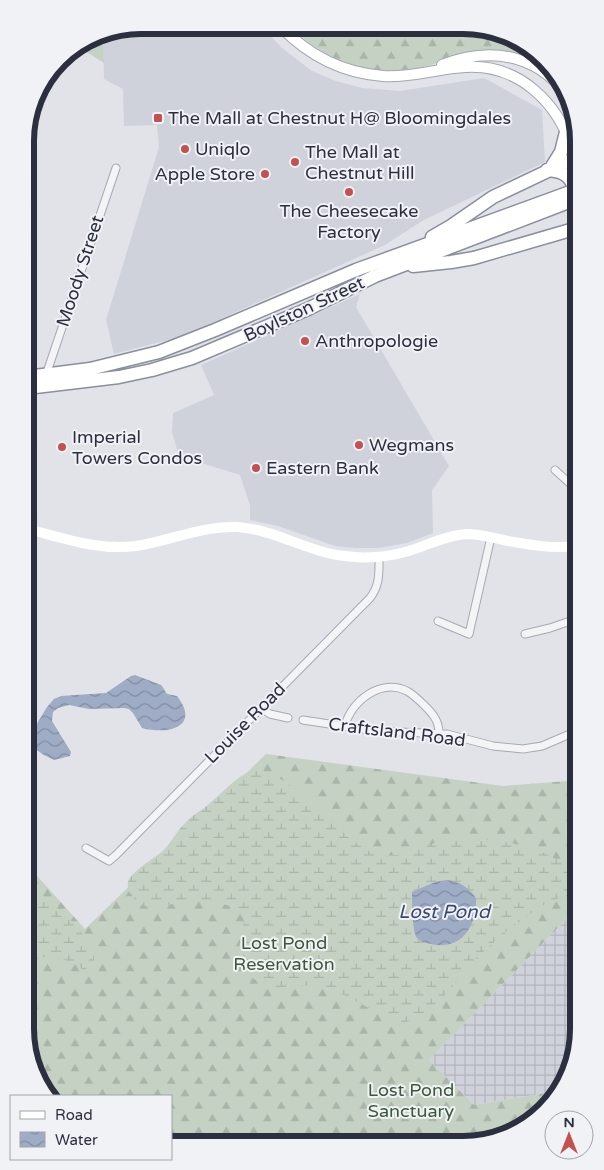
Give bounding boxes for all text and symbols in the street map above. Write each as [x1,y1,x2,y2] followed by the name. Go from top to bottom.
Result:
[168,107,511,129] place label: The Mall at Chestnut H@ Bloomingdales
[152,112,164,124] marker: The Mall at Chestnut H@ Bloomingdales
[195,138,251,160] place label: Uniqlo
[305,141,414,184] place label: The Mall at Chestnut Hill
[179,143,191,155] marker: Uniqlo
[289,156,301,168] marker: The Mall at Chestnut Hill
[154,163,255,185] place label: Apple Store
[259,168,271,180] marker: Apple Store
[343,186,355,198] marker: The Cheesecake Factory
[280,200,418,243] place label: The Cheesecake Factory
[52,212,108,330] street label: Moody Street
[240,271,368,347] street label: Boylston Street
[315,330,438,352] place label: Anthropologie
[299,335,311,347] marker: Anthropologie
[72,426,202,469] place label: Imperial Towers Condos
[369,434,454,456] place label: Wegmans
[353,439,365,451] marker: Wegmans
[56,441,68,453] marker: Imperial Towers Condos
[266,457,379,479] place label: Eastern Bank
[250,462,262,474] marker: Eastern Bank
[200,678,290,768] street label: Louise Road
[327,713,467,751] street label: Craftsland Road
[398,901,492,923] water label: Lost Pond
[233,932,335,975] park label: Lost Pond Reservation
[368,1079,454,1122] park label: Lost Pond Sanctuary
[10,1095,172,1160] legend
[55,1106,93,1124] text: Road
[544,1110,594,1160] north arrow
[563,1114,575,1131] text: N
[55,1131,98,1149] text: Water

